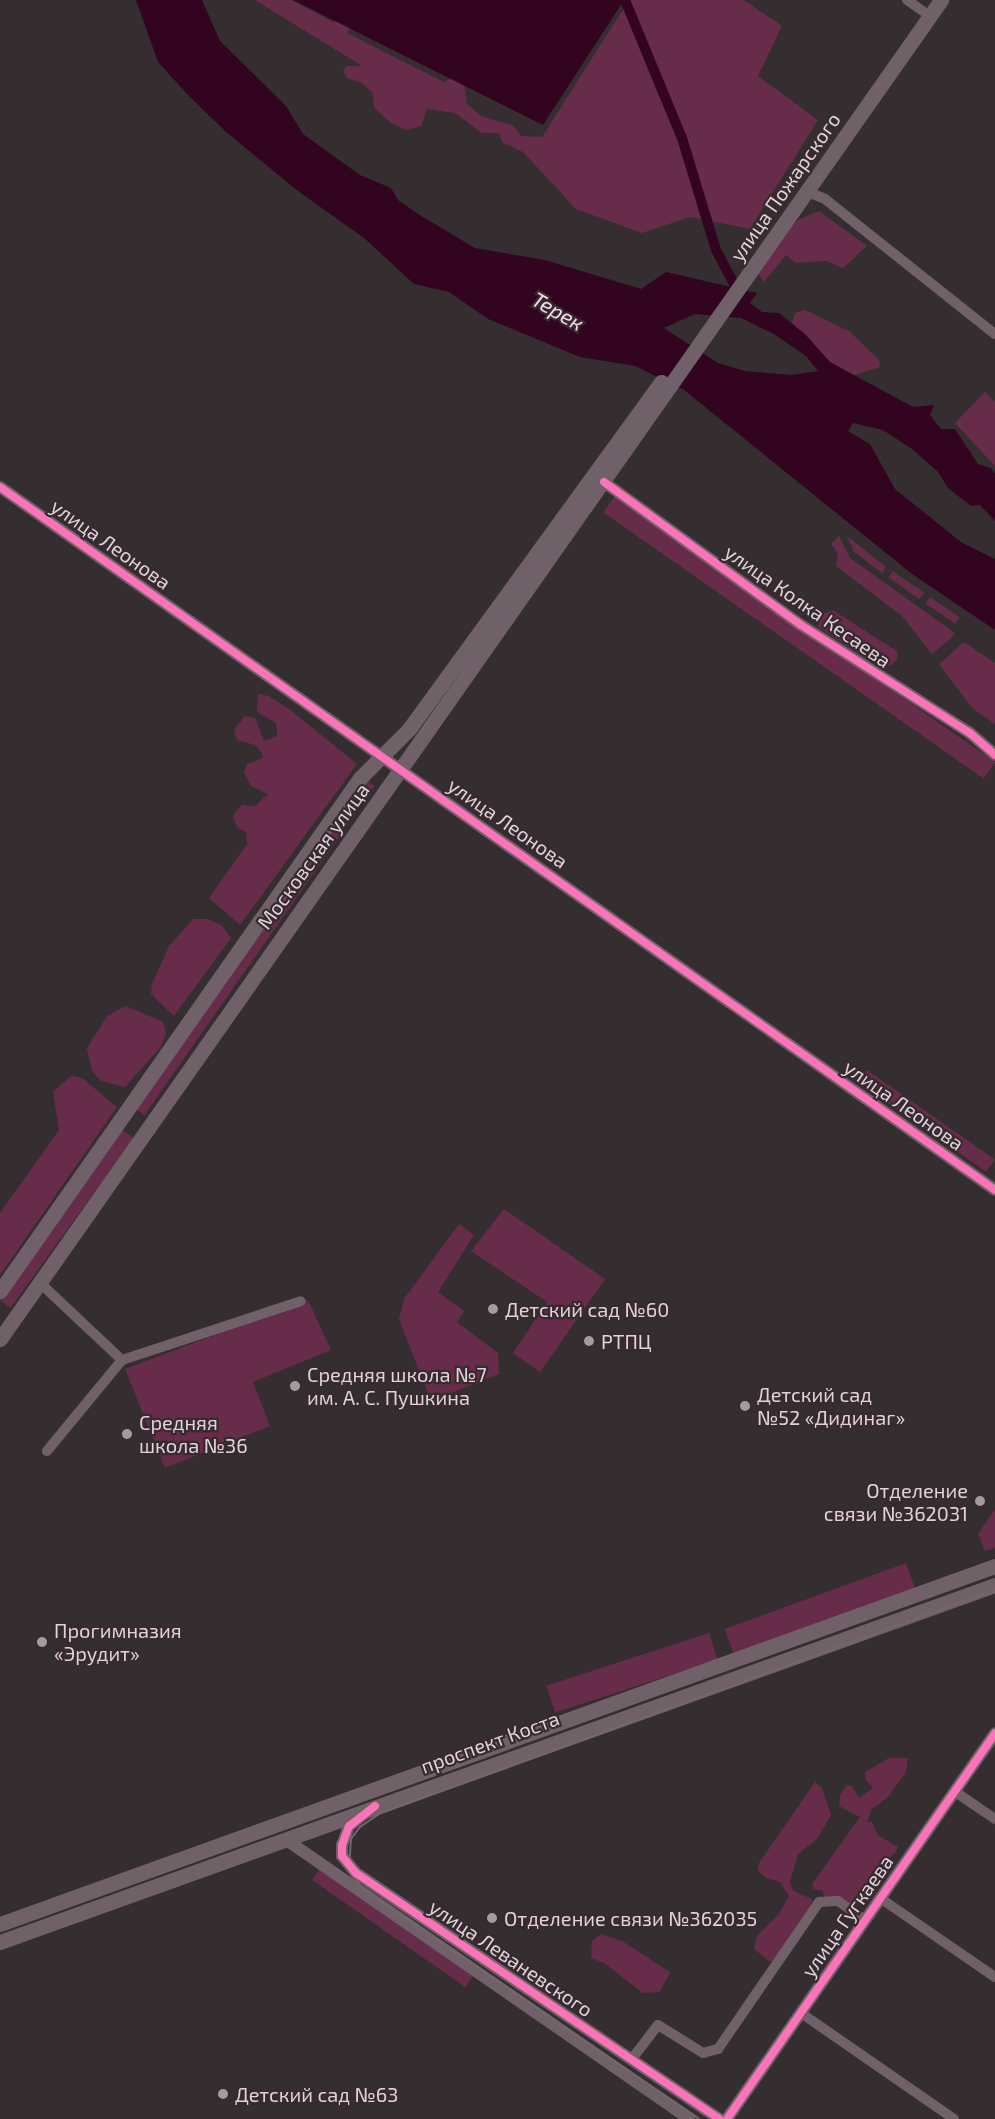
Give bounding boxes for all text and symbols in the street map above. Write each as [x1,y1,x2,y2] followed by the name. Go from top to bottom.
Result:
[725,108,845,266] street label: улица Пожарского
[528,286,588,336] water label: Терек
[46,494,176,594] street label: улица Леонова
[720,540,896,672] street label: улица Колка Кесаева
[443,773,573,873] street label: улица Леонова
[252,778,374,934] street label: Московская улица
[839,1055,969,1155] street label: улица Леонова
[505,1297,669,1321] place label: Детский сад №60
[486,1302,500,1316] marker: Детский сад №60
[601,1329,652,1353] place label: РТПЦ
[582,1334,596,1348] marker: РТПЦ
[307,1362,487,1409] place label: Средняя школа №7 им. А. С. Пушкина
[288,1379,302,1393] marker: Средняя школа №7 им. А. С. Пушкина
[757,1382,905,1429] place label: Детский сад №52 «Дидинаг»
[738,1399,752,1413] marker: Детский сад №52 «Дидинаг»
[139,1410,248,1457] place label: Средняя школа №36
[120,1427,134,1441] marker: Средняя школа №36
[824,1478,968,1525] place label: Отделение связи №362031
[973,1494,987,1508] marker: Отделение связи №362031
[54,1618,182,1665] place label: Прогимназия «Эрудит»
[35,1635,49,1649] marker: Прогимназия «Эрудит»
[417,1706,563,1778] street label: проспект Коста
[796,1850,898,1982] street label: улица Гугкаева
[425,1894,597,2022] street label: улица Леваневского
[504,1906,757,1930] place label: Отделение связи №362035
[485,1911,499,1925] marker: Отделение связи №362035
[235,2082,398,2106] place label: Детский сад №63
[216,2087,230,2101] marker: Детский сад №63

